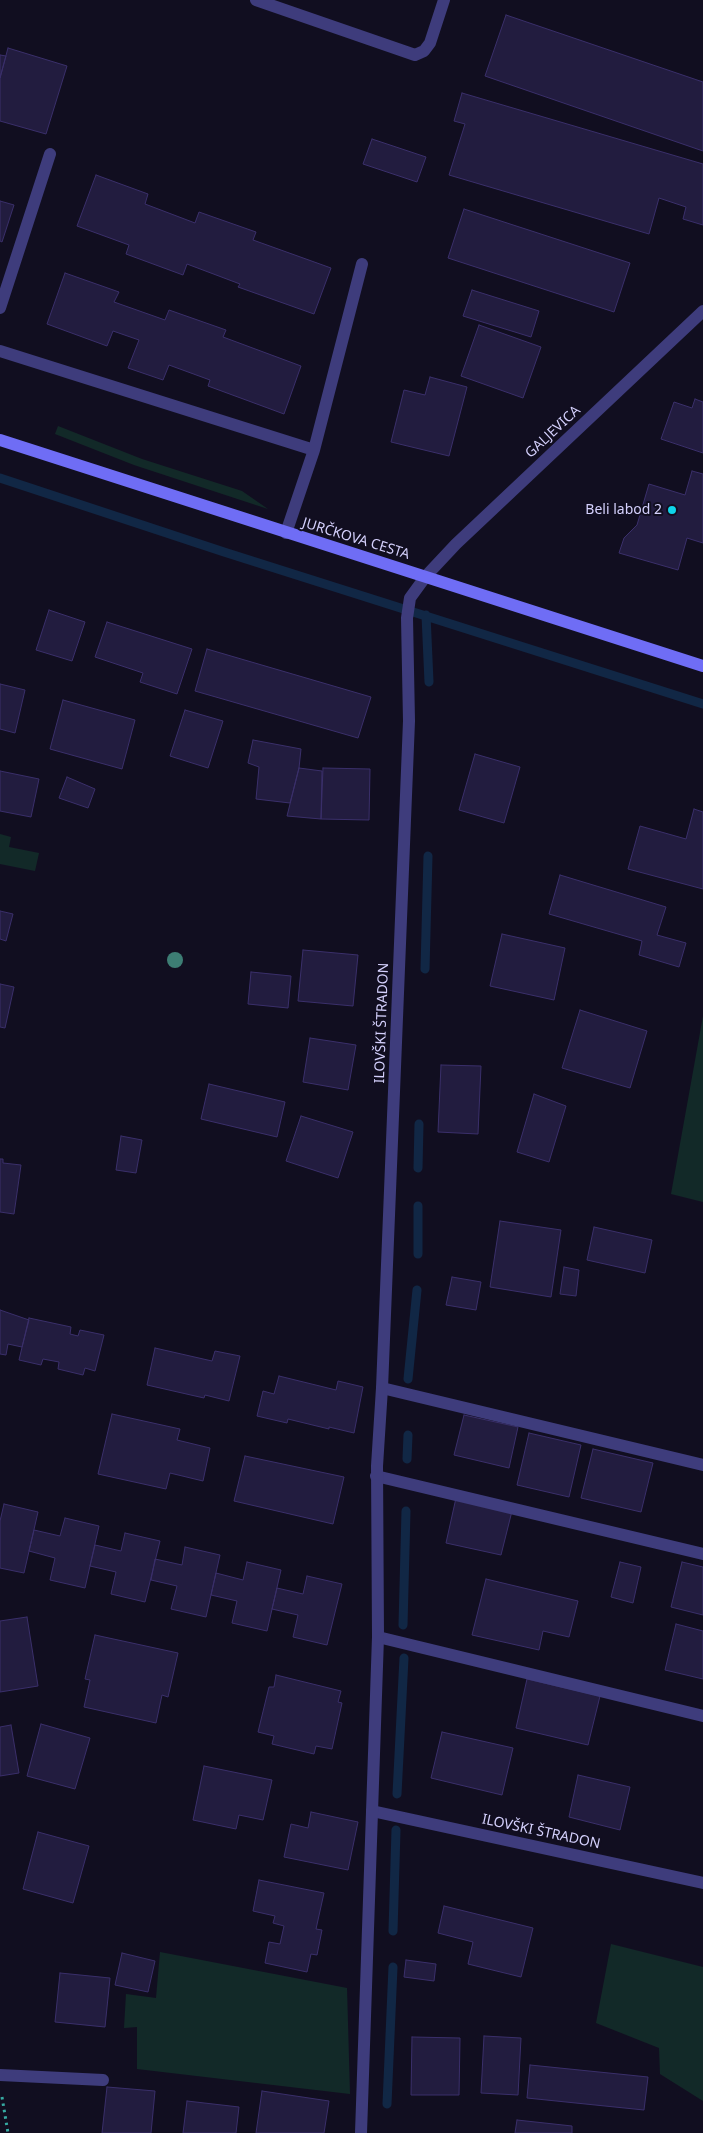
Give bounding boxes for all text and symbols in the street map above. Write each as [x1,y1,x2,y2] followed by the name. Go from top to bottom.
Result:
[522,402,584,462] street label: GALJEVICA
[585,502,662,518] place label: Beli labod 2
[666,504,678,516] marker: Beli labod 2
[300,515,412,563] street label: JURČKOVA CESTA
[371,962,393,1084] street label: ILOVŠKI ŠTRADON
[480,1811,602,1853] street label: ILOVŠKI ŠTRADON

